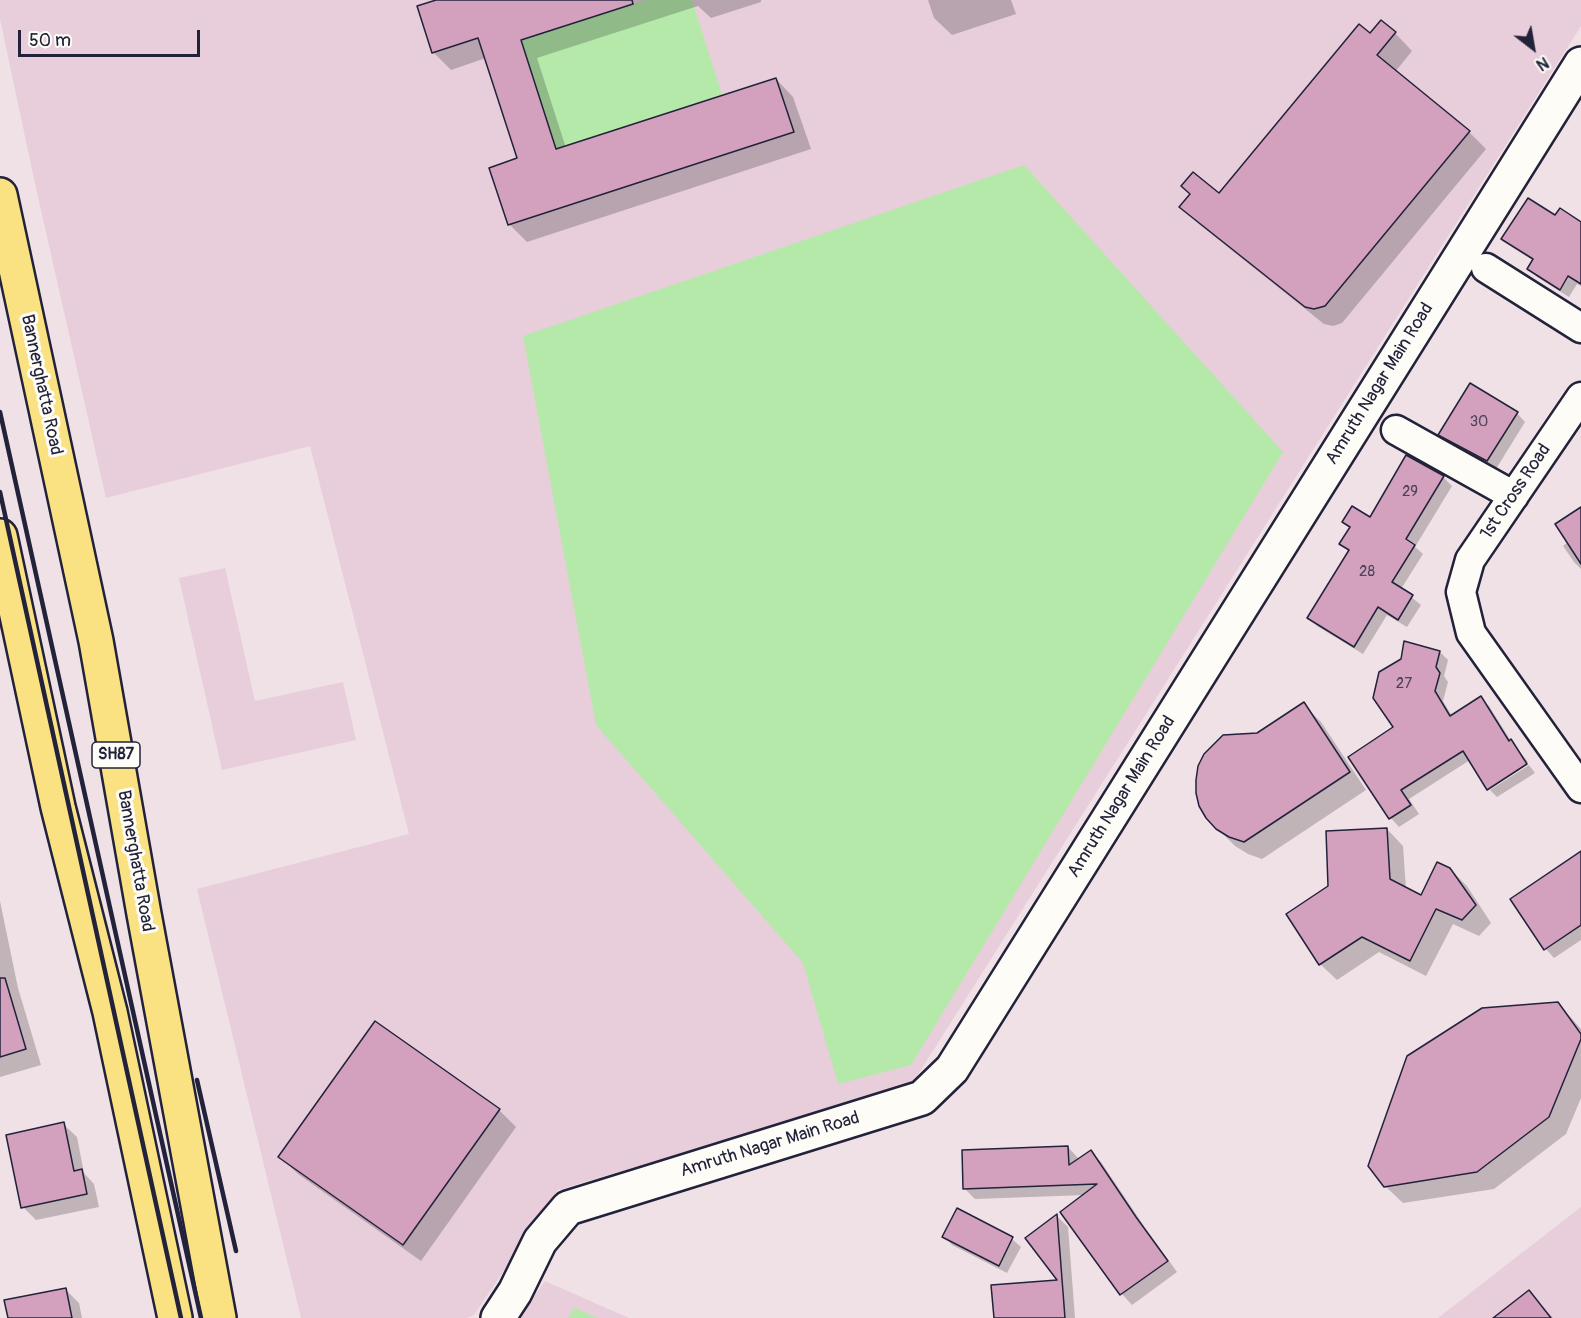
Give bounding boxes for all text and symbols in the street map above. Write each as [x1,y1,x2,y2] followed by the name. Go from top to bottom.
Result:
[21,18,202,56] scale bar
[1503,18,1563,78] north arrow
[29,29,71,52] text: 50 m
[1532,52,1552,75] text: N
[1321,299,1439,469] street label: Amruth Nagar Main Road
[16,313,66,457] street label: Bannerghatta Road
[1470,413,1488,431] house number: 30
[1476,440,1556,544] street label: 1st Cross Road
[1402,483,1418,501] house number: 29
[1359,563,1375,581] house number: 28
[1396,675,1412,693] house number: 27
[1063,712,1181,882] street label: Amruth Nagar Main Road
[92,742,140,768] road number: SH87
[112,789,158,933] street label: Bannerghatta Road
[678,1107,862,1183] street label: Amruth Nagar Main Road

